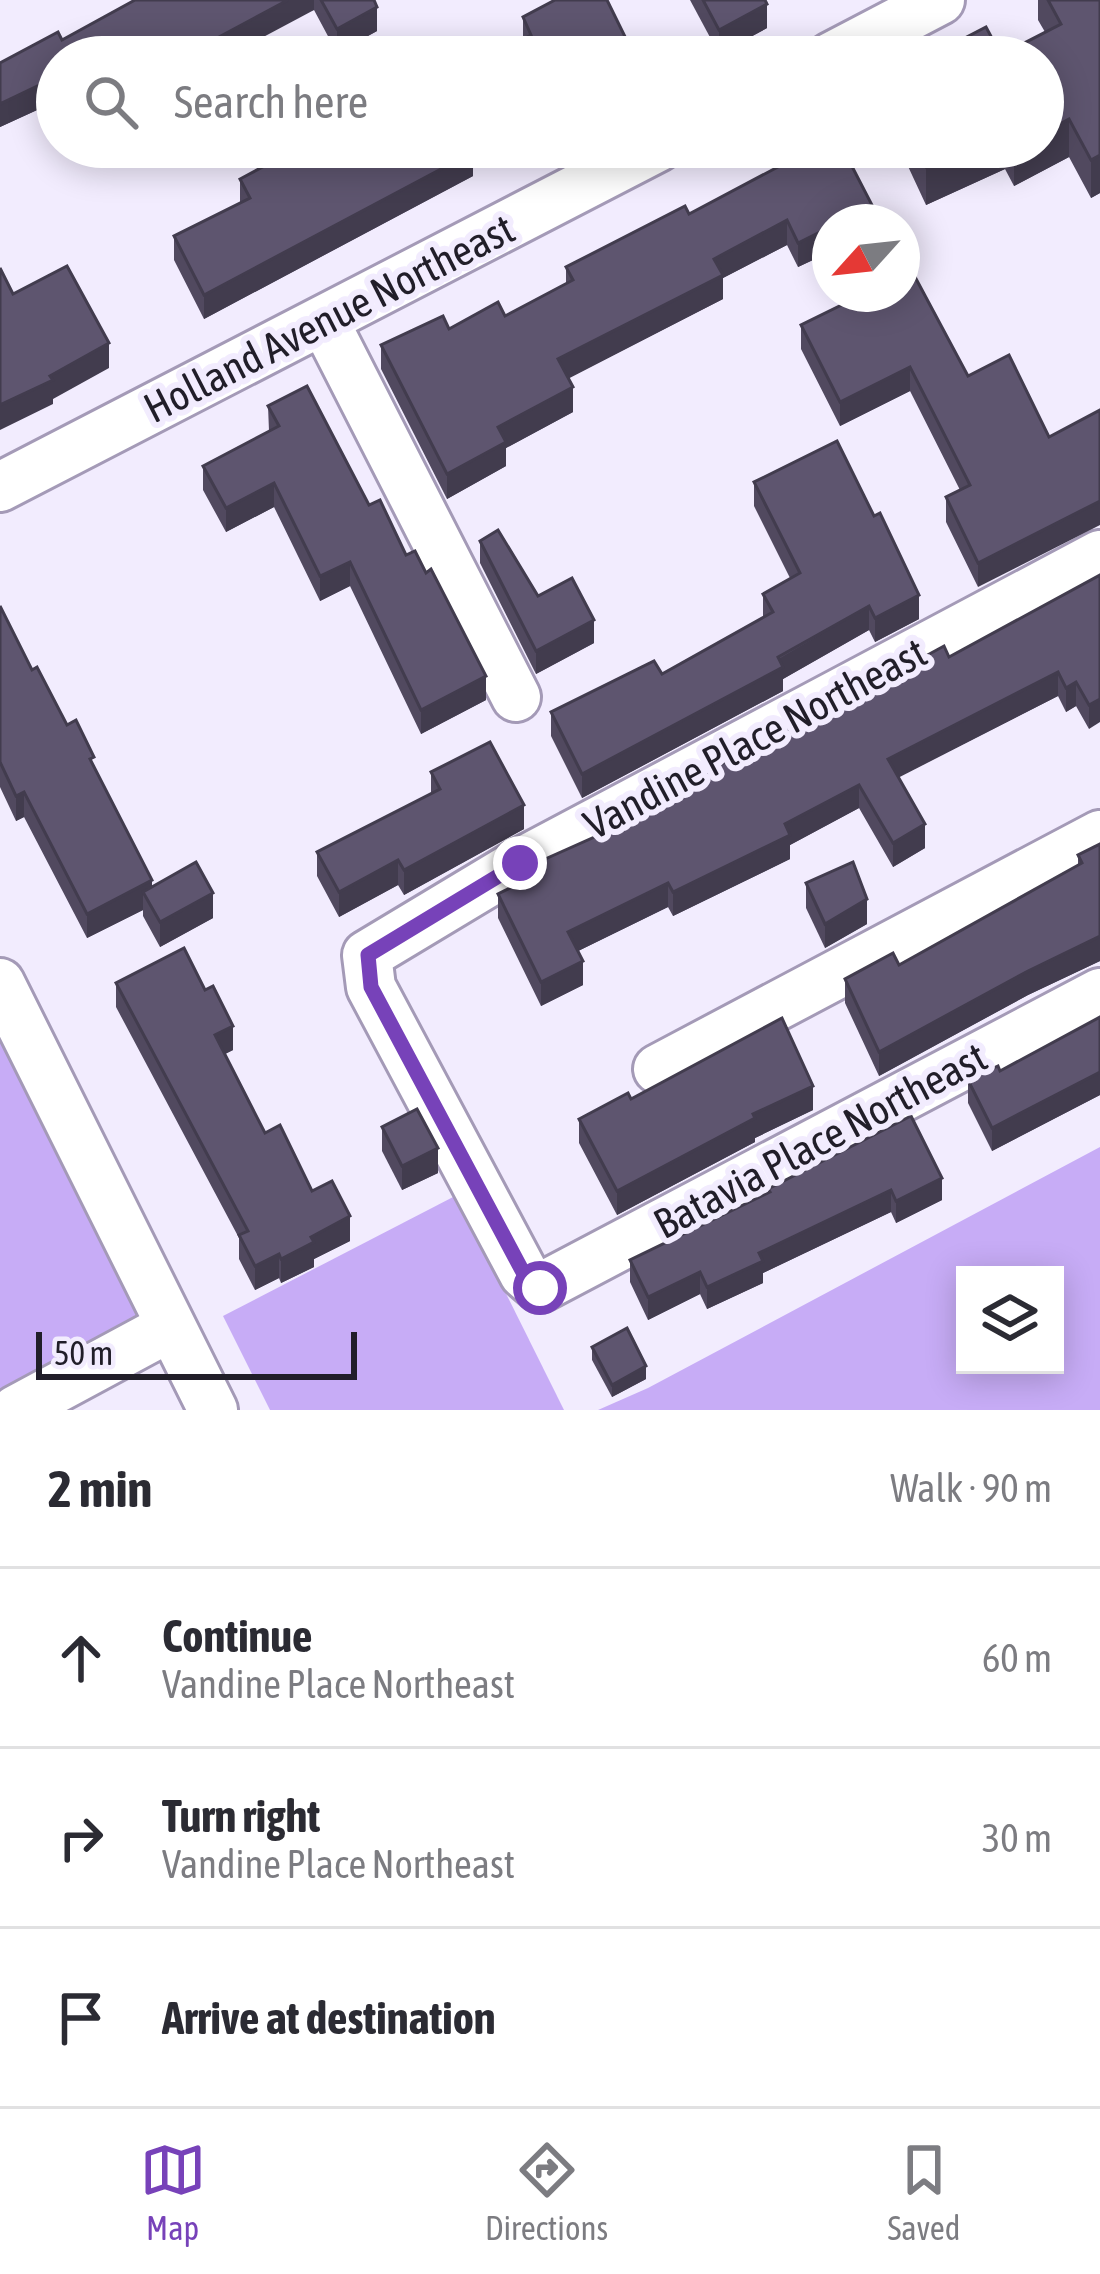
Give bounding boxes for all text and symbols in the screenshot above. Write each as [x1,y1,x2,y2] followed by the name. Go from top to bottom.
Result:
[36,36,1064,168] search box
[78,69,144,135] icon: search
[174,76,368,128] text: Search here
[136,204,522,432] street label: Holland Avenue Northeast
[812,204,920,312] north arrow
[576,628,934,848] street label: Vandine Place Northeast
[493,836,547,890] route end
[646,1032,994,1248] street label: Batavia Place Northeast
[513,1261,567,1315] route start
[956,1266,1064,1374] map controls
[956,1266,1064,1374] button: layers
[36,1326,357,1379] scale bar
[54,1334,113,1372] text: 50 m
[48,1459,152,1518] text: 2 min
[890,1466,1052,1510] text: Walk · 90 m
[162,1610,313,1662] text: Continue
[48,1625,114,1691] icon: ahead
[982,1636,1052,1680] text: 60 m
[162,1662,515,1706] text: Vandine Place Northeast
[162,1790,320,1842] text: Turn right
[48,1805,114,1871] icon: right
[982,1816,1052,1860] text: 30 m
[162,1842,515,1886] text: Vandine Place Northeast
[48,1985,114,2051] icon: arrive
[162,1992,496,2044] text: Arrive at destination
[140,2137,206,2247] tab: Map
[485,2137,608,2247] tab: Directions
[887,2137,960,2247] tab: Saved

